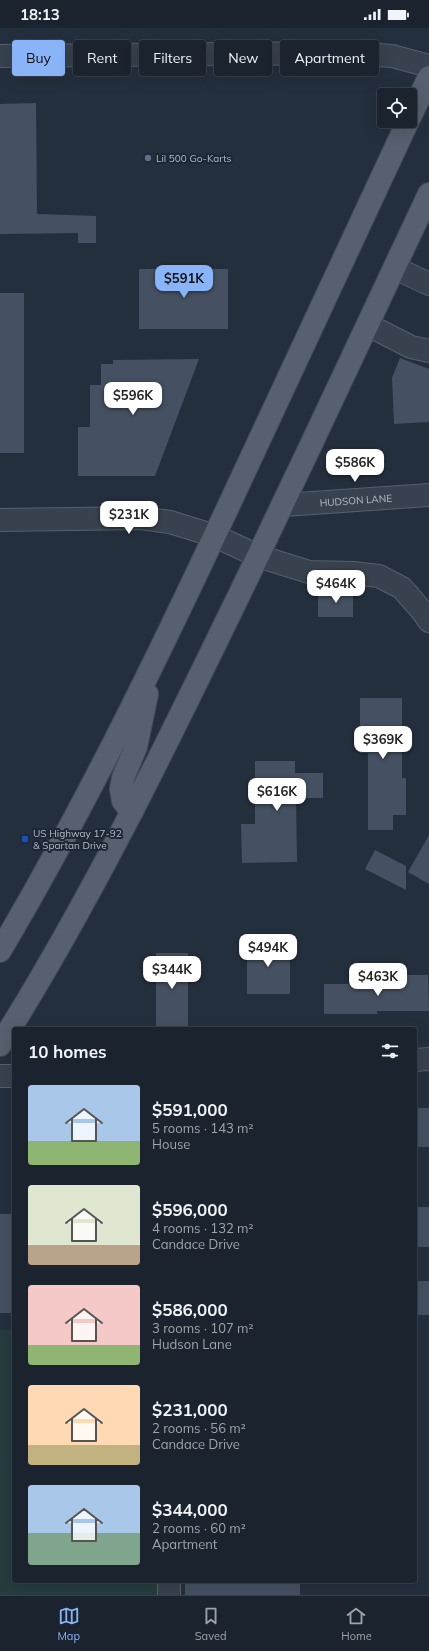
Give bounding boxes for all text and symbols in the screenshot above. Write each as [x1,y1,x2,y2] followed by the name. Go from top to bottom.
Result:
[20,5,60,24] text: 18:13
[12,40,65,76] chip: Buy
[73,40,131,76] chip: Rent
[139,40,206,76] chip: Filters
[214,40,272,76] chip: New
[280,40,379,76] chip: Apartment
[377,88,417,128] map controls
[377,88,417,128] button: locate
[156,152,232,165] place label: Lil 500 Go-Karts
[143,153,153,163] marker: Lil 500 Go-Karts
[156,265,212,299] pin: $591K
[164,270,204,286] text: $591K
[105,382,161,416] pin: $596K
[113,387,153,403] text: $596K
[327,449,383,483] pin: $586K
[335,454,375,470] text: $586K
[319,491,393,509] street label: HUDSON LANE
[101,501,157,535] pin: $231K
[109,506,149,522] text: $231K
[308,570,364,604] pin: $464K
[316,575,356,591] text: $464K
[355,726,411,760] pin: $369K
[363,731,403,747] text: $369K
[249,778,305,812] pin: $616K
[257,783,297,799] text: $616K
[33,827,122,852] place label: US Highway 17-92 & Spartan Drive
[20,834,30,844] marker: US Highway 17-92 & Spartan Drive
[240,934,296,968] pin: $494K
[248,939,288,955] text: $494K
[144,956,200,990] pin: $344K
[152,961,192,977] text: $344K
[350,963,406,997] pin: $463K
[358,968,398,984] text: $463K
[379,1040,401,1062] icon: filters
[28,1041,107,1062] text: 10 homes
[152,1099,228,1120] text: $591,000
[60,1101,108,1149] icon: home
[152,1120,253,1136] text: 5 rooms · 143 m²
[152,1136,190,1152] text: House
[152,1199,228,1220] text: $596,000
[60,1201,108,1249] icon: home
[152,1220,253,1236] text: 4 rooms · 132 m²
[152,1236,240,1252] text: Candace Drive
[152,1299,228,1320] text: $586,000
[60,1301,108,1349] icon: home
[152,1320,253,1336] text: 3 rooms · 107 m²
[152,1336,232,1352] text: Hudson Lane
[152,1399,228,1420] text: $231,000
[60,1401,108,1449] icon: home
[152,1420,246,1436] text: 2 rooms · 56 m²
[152,1436,240,1452] text: Candace Drive
[152,1499,228,1520] text: $344,000
[60,1501,108,1549] icon: home
[152,1520,246,1536] text: 2 rooms · 60 m²
[152,1536,217,1552] text: Apartment
[57,1605,80,1643] tab: Map
[195,1605,227,1643] tab: Saved
[341,1605,372,1643] tab: Home

